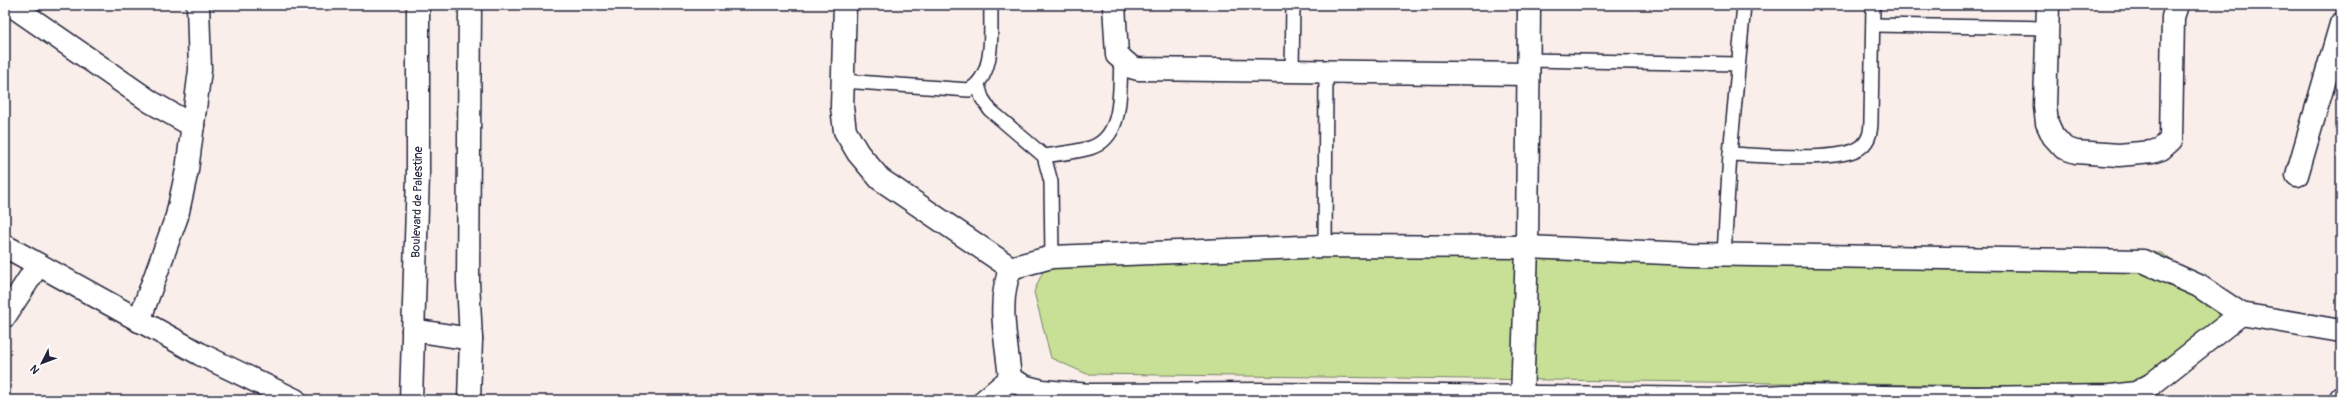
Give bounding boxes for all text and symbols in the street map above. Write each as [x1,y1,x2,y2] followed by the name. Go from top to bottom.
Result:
[408,146,426,258] street label: Boulevard de Palestine
[22,343,62,383] north arrow
[27,362,42,376] text: N

